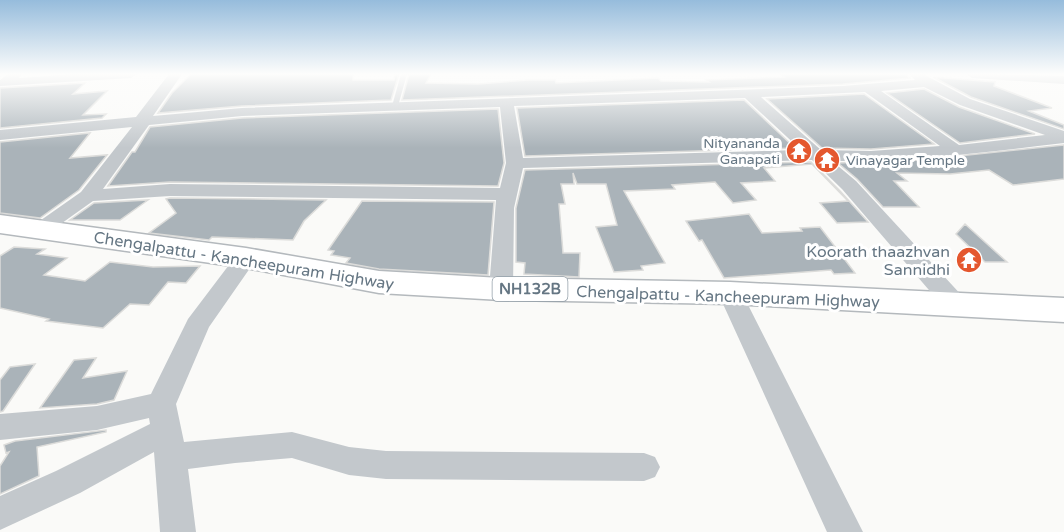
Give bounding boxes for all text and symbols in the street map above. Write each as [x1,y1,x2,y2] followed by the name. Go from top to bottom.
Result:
[703,135,780,168] place label: Nityananda Ganapati
[784,136,814,166] temple icon: Nityananda Ganapati
[812,145,842,175] temple icon: Vinayagar Temple
[846,152,965,169] place label: Vinayagar Temple
[92,227,396,295] street label: Chengalpattu - Kancheepuram Highway
[806,242,950,280] place label: Koorath thaazhvan Sannidhi
[954,245,984,275] temple icon: Koorath thaazhvan Sannidhi
[492,277,568,301] road number: NH132B
[576,282,880,312] street label: Chengalpattu - Kancheepuram Highway

